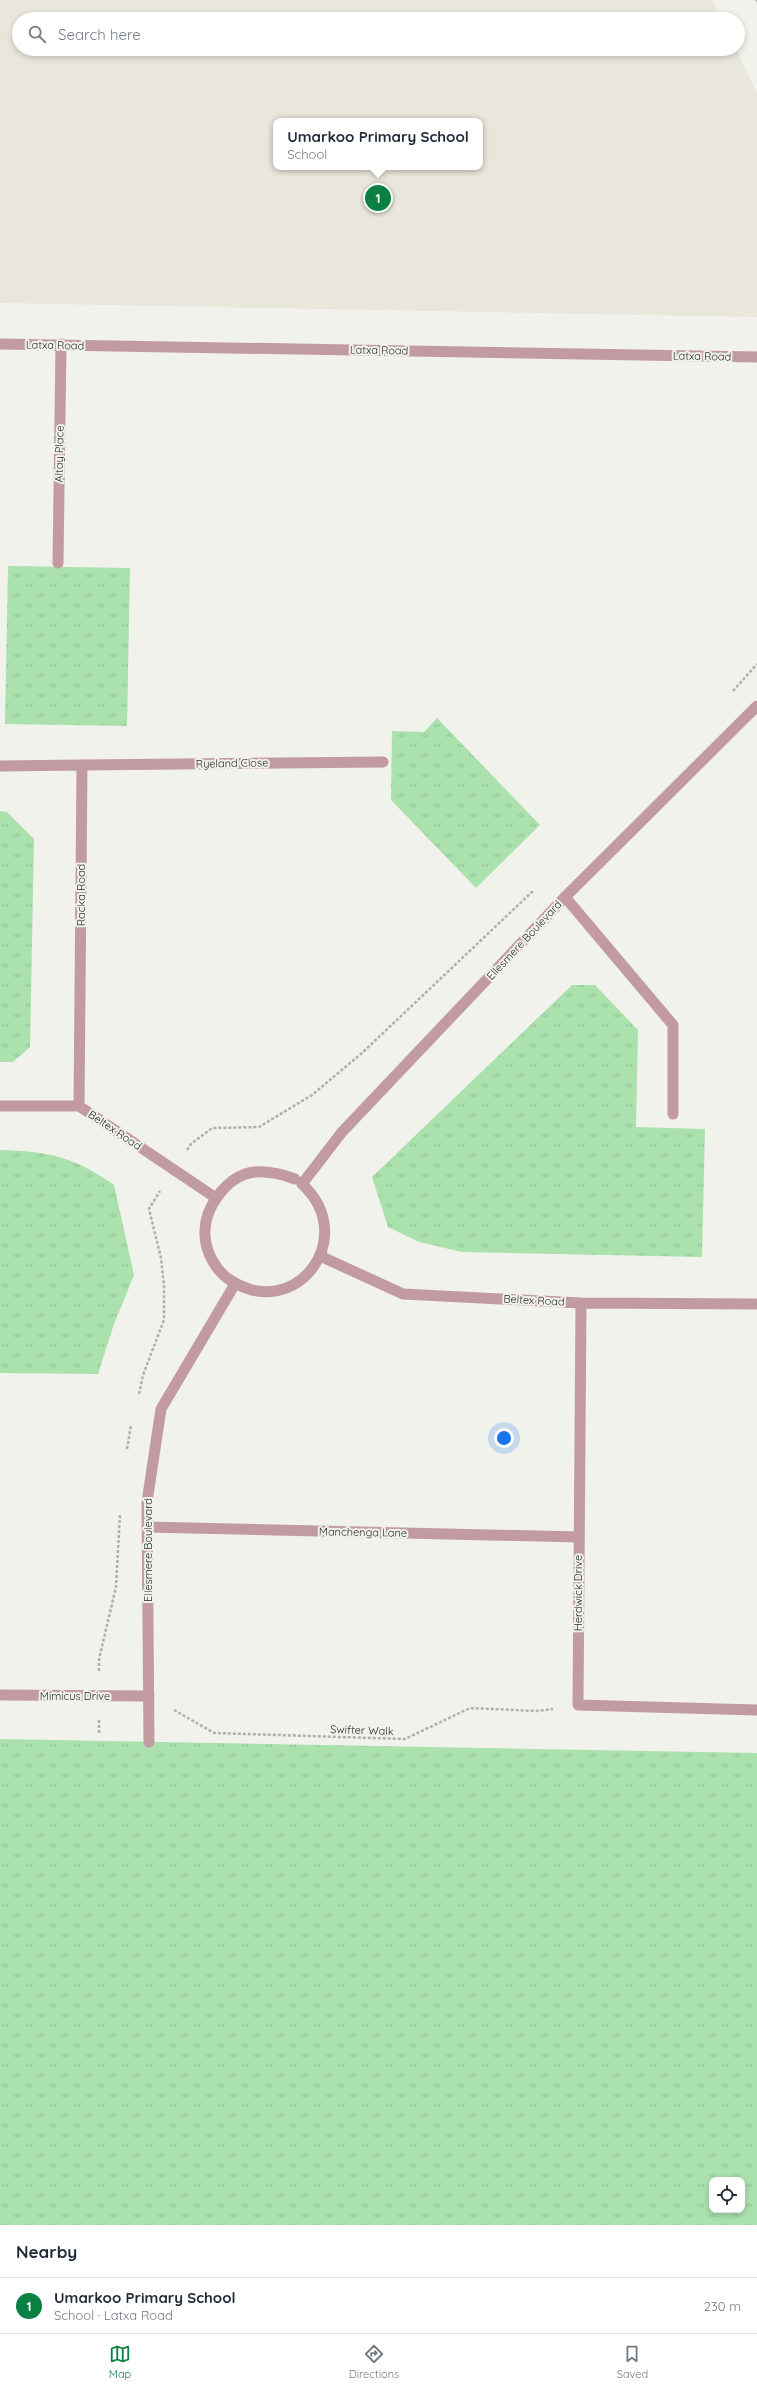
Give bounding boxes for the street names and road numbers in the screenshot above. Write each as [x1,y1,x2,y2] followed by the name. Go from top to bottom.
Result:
[26,337,84,353] street label: Latxa Road
[350,342,408,358] street label: Latxa Road
[673,348,731,364] street label: Latxa Road
[52,425,66,483] street label: Altay Place
[196,755,268,771] street label: Ryeland Close
[74,864,88,926] street label: Racka Road
[483,897,565,983] street label: Ellesmere Boulevard
[86,1107,144,1153] street label: Beltex Road
[503,1291,565,1309] street label: Beltex Road
[141,1498,155,1602] street label: Ellesmere Boulevard
[319,1524,407,1540] street label: Manchenga Lane
[571,1555,585,1631] street label: Herdwick Drive
[40,1689,110,1703] street label: Mimicus Drive
[330,1722,394,1738] street label: Swifter Walk

